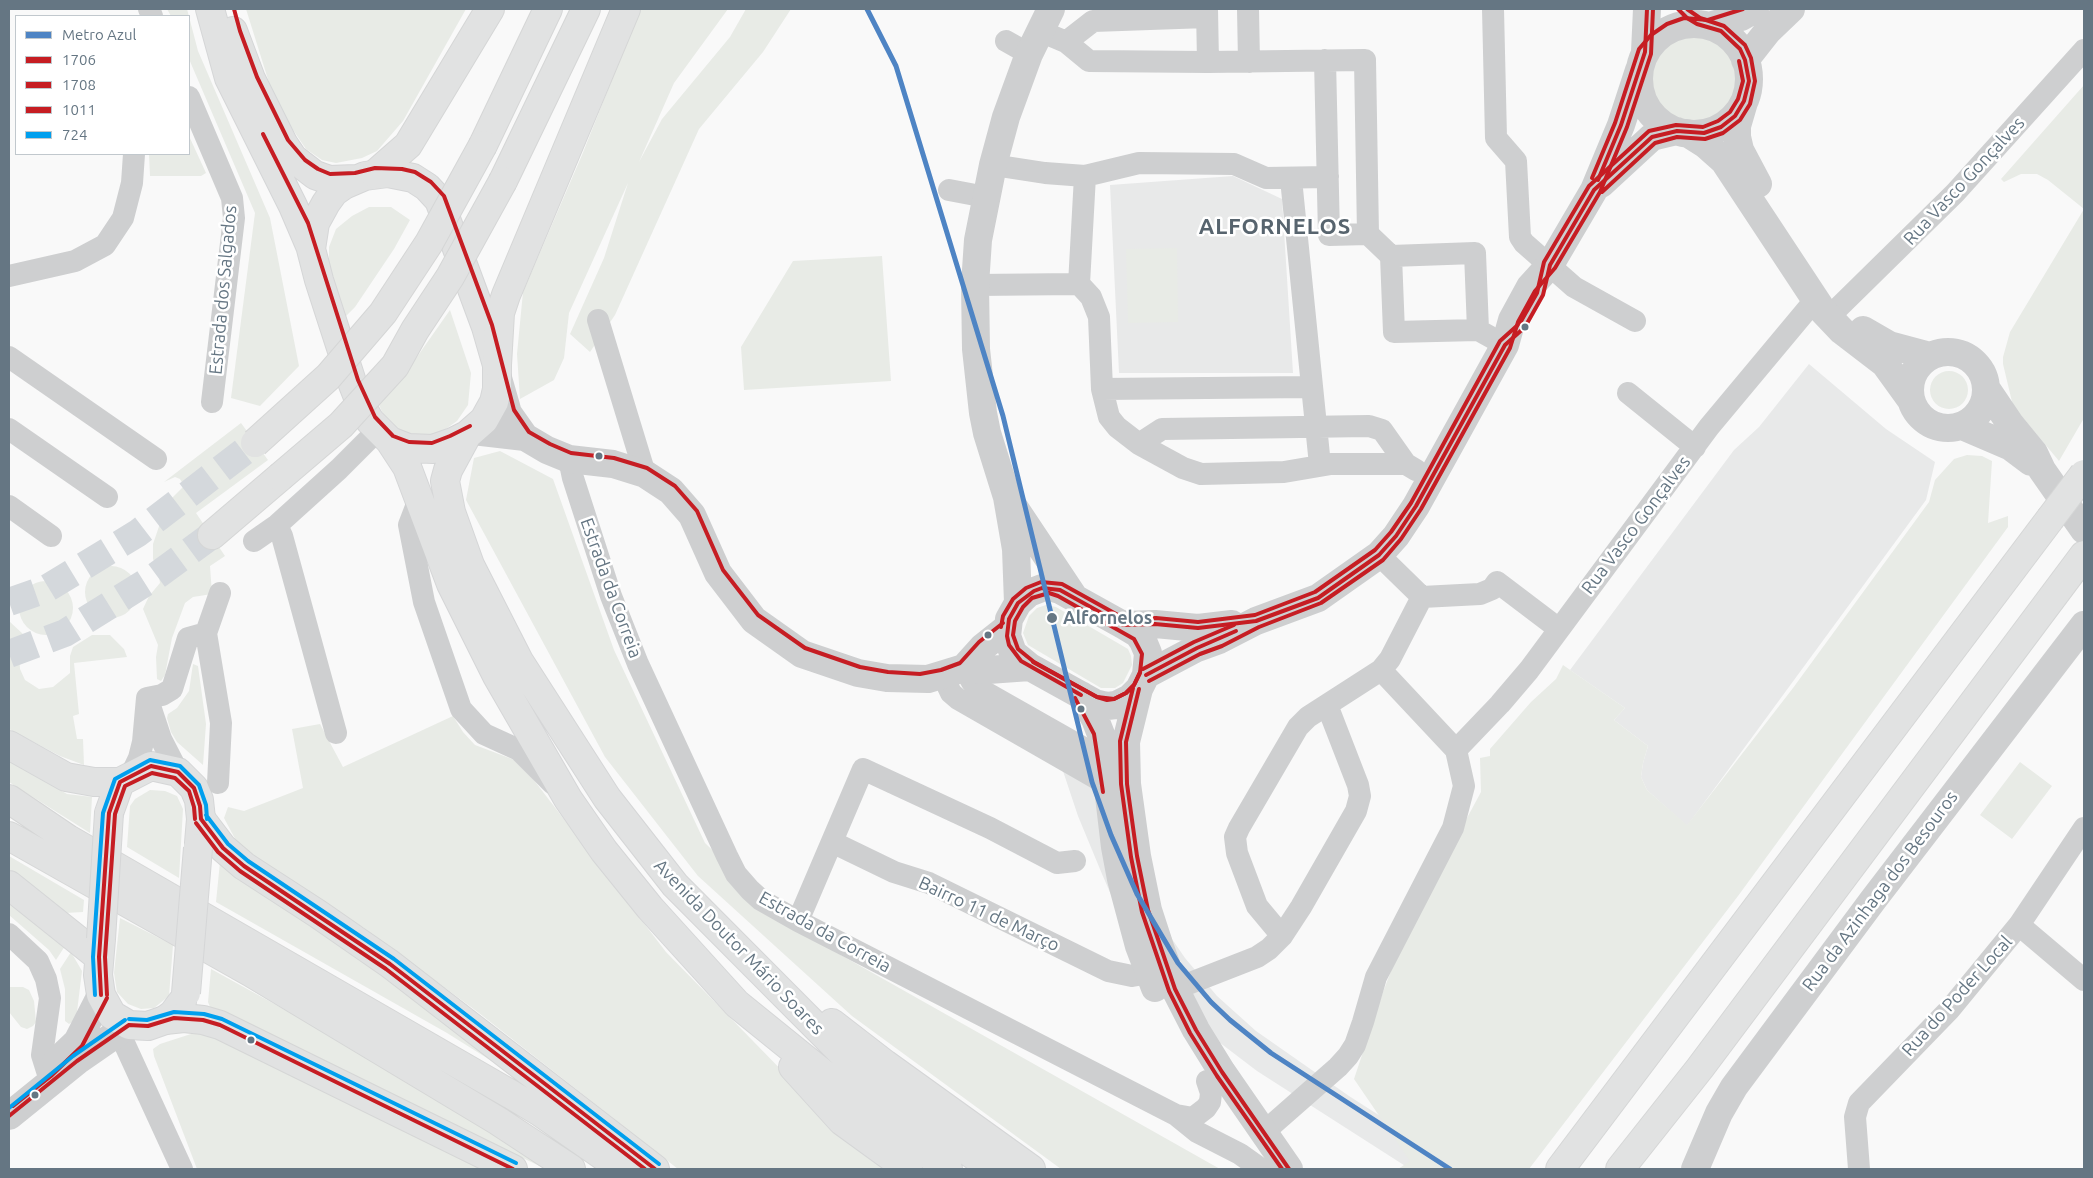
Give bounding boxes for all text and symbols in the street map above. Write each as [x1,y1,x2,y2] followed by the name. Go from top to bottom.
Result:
[15,15,190,155] legend
[62,26,136,43] text: Metro Azul
[62,51,96,68] text: 1706
[62,76,96,93] text: 1708
[62,101,96,118] text: 1011
[1899,112,2029,250] street label: Rua Vasco Gonçalves
[62,126,87,143] text: 724
[205,204,241,376] street label: Estrada dos Salgados
[1198,214,1352,240] district label: ALFORNELOS
[1520,322,1530,332] unlabelled marker
[594,451,604,461] unlabelled marker
[1577,452,1695,598] street label: Rua Vasco Gonçalves
[576,515,646,661] street label: Estrada da Correia
[1063,607,1152,629] place label: Alfornelos
[1045,611,1059,625] marker: Alfornelos
[983,630,993,640] unlabelled marker
[1076,704,1086,714] unlabelled marker
[1798,787,1962,995] street label: Rua da Azinhaga dos Besouros
[650,855,828,1039] street label: Avenida Doutor Mário Soares
[915,872,1063,956] street label: Bairro 11 de Março
[755,887,895,977] street label: Estrada da Correia
[1897,931,2017,1061] street label: Rua do Poder Local
[246,1035,256,1045] unlabelled marker
[30,1090,40,1100] unlabelled marker

